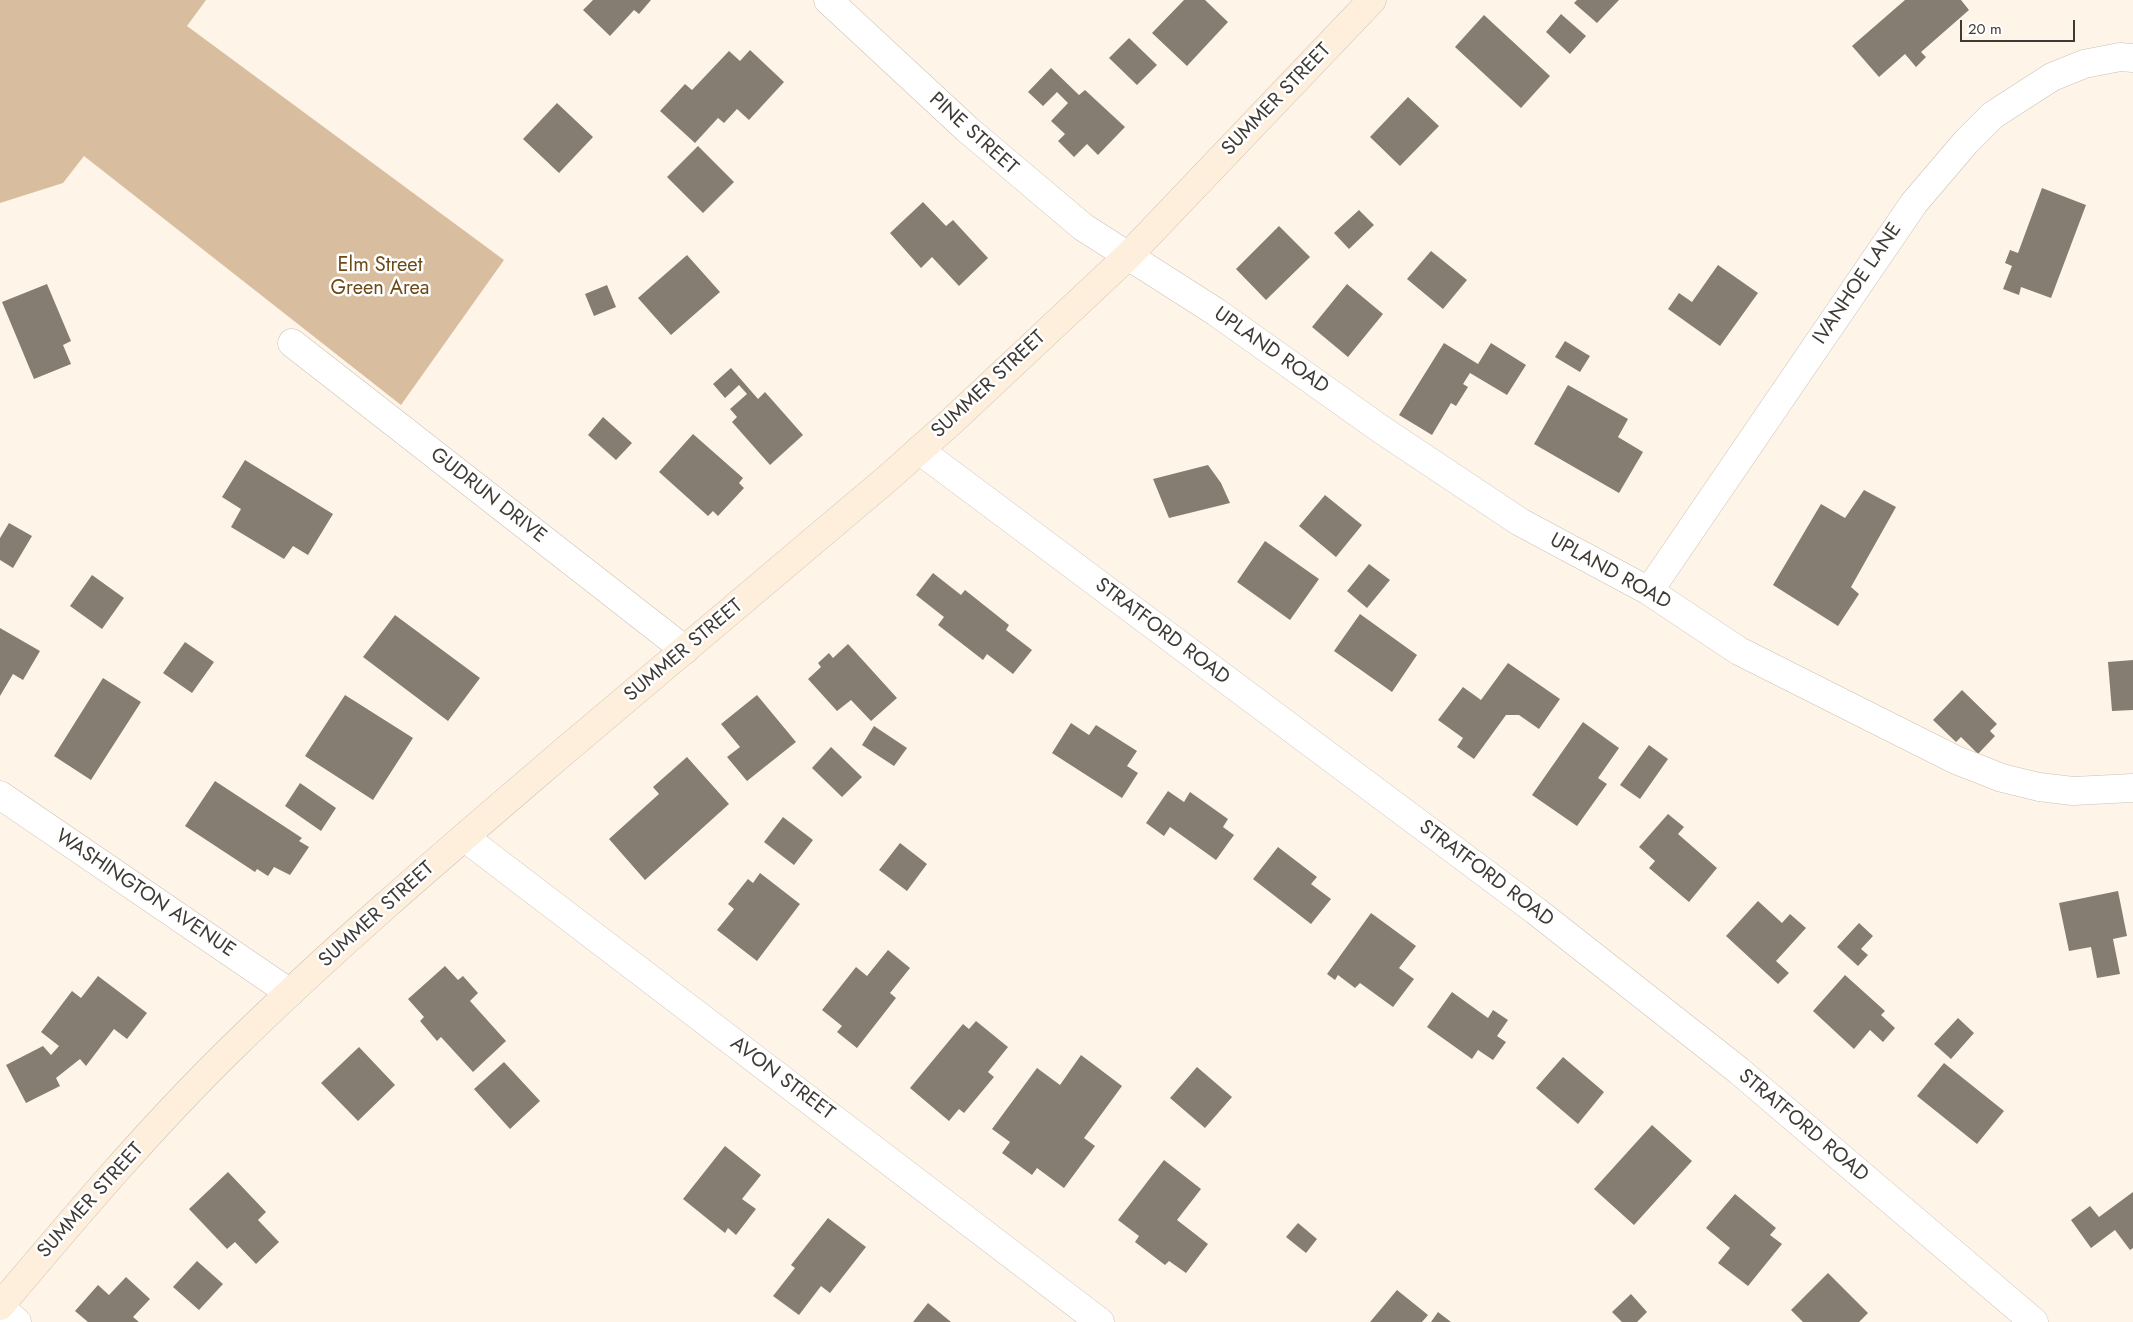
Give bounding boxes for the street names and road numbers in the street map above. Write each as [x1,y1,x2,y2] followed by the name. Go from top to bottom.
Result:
[1217,39,1337,161] street label: SUMMER STREET
[924,88,1022,180] street label: PINE STREET
[1809,219,1907,349] street label: IVANHOE LANE
[1209,303,1333,399] street label: UPLAND ROAD
[927,326,1051,444] street label: SUMMER STREET
[425,443,551,549] street label: GUDRUN DRIVE
[1545,529,1675,615] street label: UPLAND ROAD
[1090,574,1234,690] street label: STRATFORD ROAD
[620,595,748,707] street label: SUMMER STREET
[1414,816,1558,932] street label: STRATFORD ROAD
[51,825,239,963] street label: WASHINGTON AVENUE
[314,857,440,973] street label: SUMMER STREET
[725,1032,839,1126] street label: AVON STREET
[1733,1065,1873,1187] street label: STRATFORD ROAD
[33,1138,149,1264] street label: SUMMER STREET

